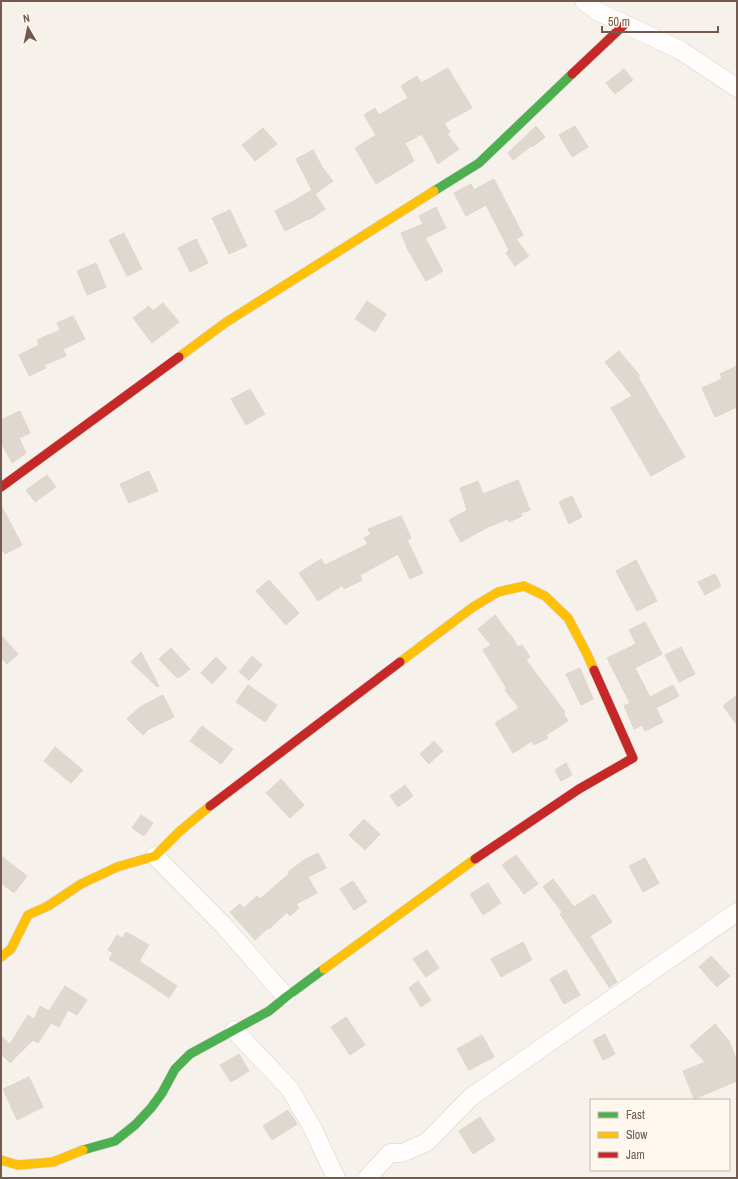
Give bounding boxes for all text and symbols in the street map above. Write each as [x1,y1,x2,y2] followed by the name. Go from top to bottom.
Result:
[8,8,48,48] north arrow
[602,8,718,34] scale bar
[22,11,31,26] text: N
[608,14,630,30] text: 50 m
[590,1099,730,1171] legend
[626,1107,645,1123] text: Fast
[626,1127,648,1143] text: Slow
[626,1147,645,1163] text: Jam

